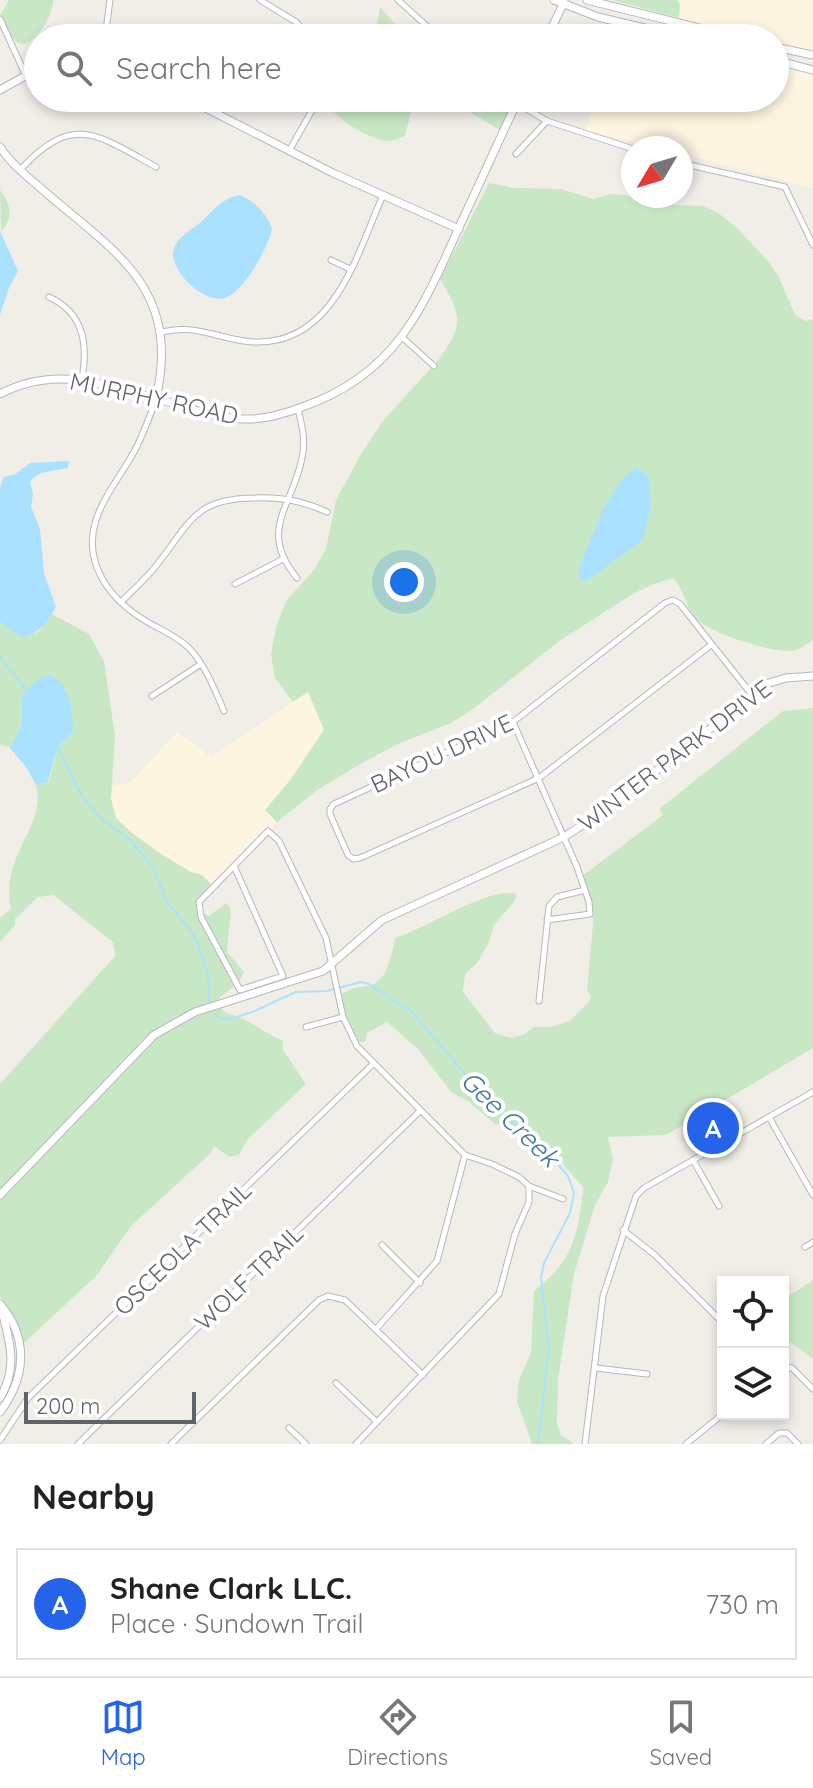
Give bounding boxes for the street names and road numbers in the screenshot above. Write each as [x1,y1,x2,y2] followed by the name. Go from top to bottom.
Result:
[67,366,241,431] street label: MURPHY ROAD
[572,673,777,838] street label: WINTER PARK DRIVE
[366,707,518,799] street label: BAYOU DRIVE
[107,1175,257,1321] street label: OSCEOLA TRAIL
[188,1218,309,1336] street label: WOLF TRAIL

